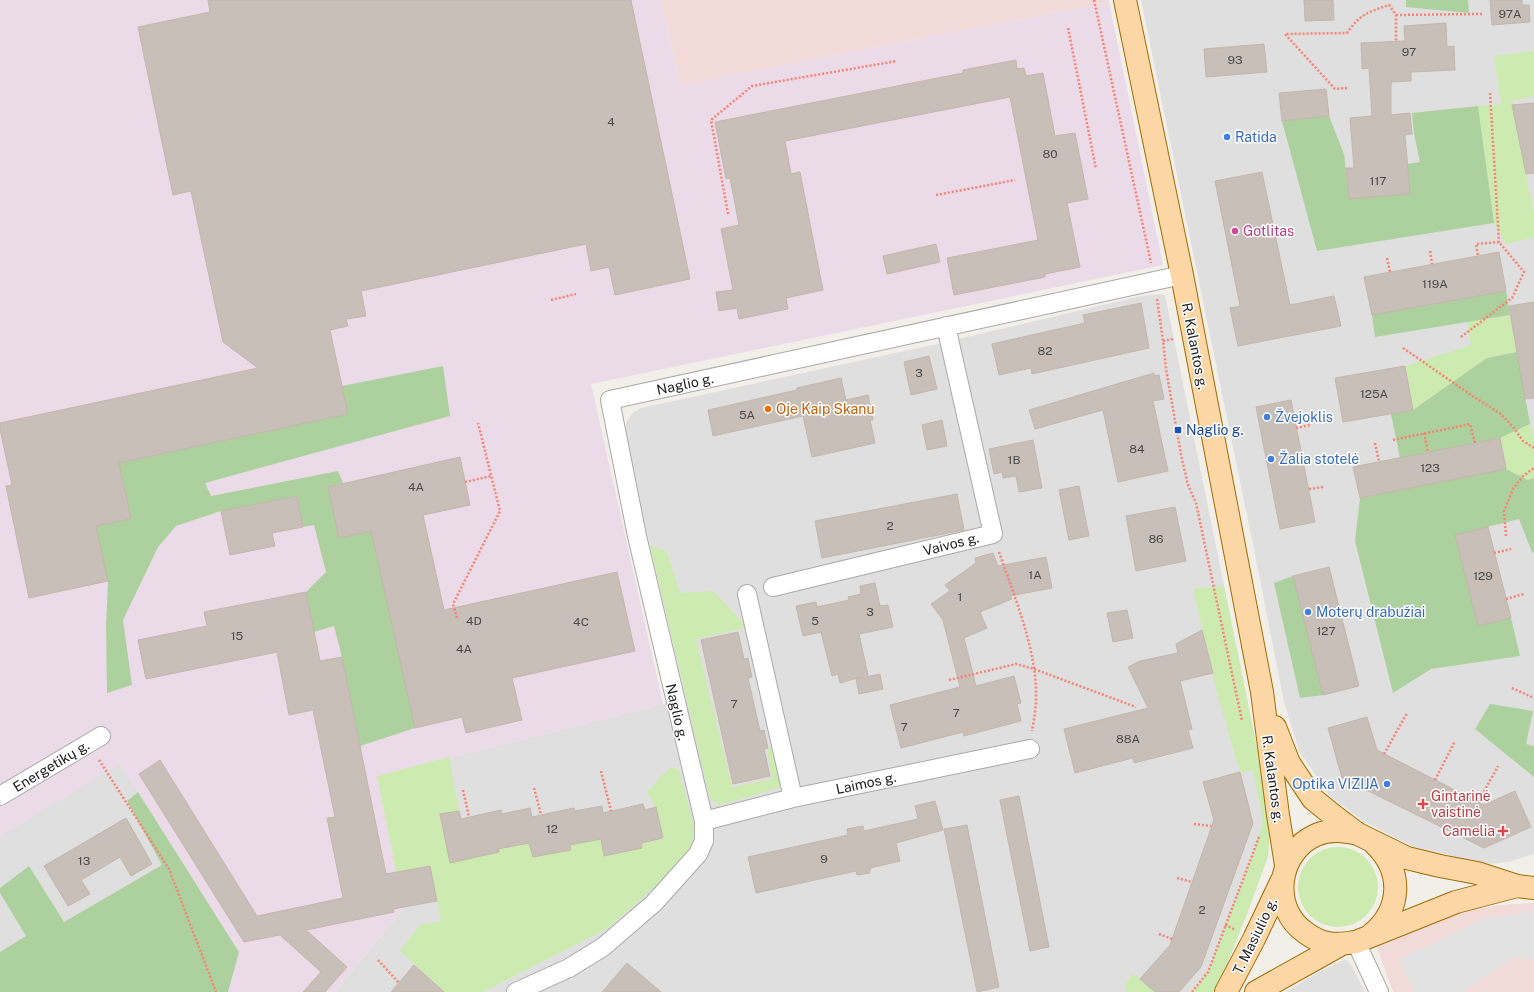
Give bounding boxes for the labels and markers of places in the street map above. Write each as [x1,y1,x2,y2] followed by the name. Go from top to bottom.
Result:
[1235,129,1277,145] place label: Ratida
[1222,132,1232,142] marker: Ratida
[1243,223,1294,239] place label: Gotlitas
[1230,226,1240,236] marker: Gotlitas
[776,401,875,417] place label: Oje Kaip Skanu
[763,404,773,414] marker: Oje Kaip Skanu
[1275,408,1333,425] place label: Žvejoklis
[1262,412,1272,422] marker: Žvejoklis
[1186,422,1244,438] place label: Naglio g.
[1173,425,1183,435] marker: Naglio g.
[1279,450,1359,467] place label: Žalia stotelė
[1266,454,1276,464] marker: Žalia stotelė
[1316,604,1425,620] place label: Moterų drabužiai
[1303,607,1313,617] marker: Moterų drabužiai
[1292,776,1379,792] place label: Optika VIZIJA
[1382,779,1392,789] marker: Optika VIZIJA
[1431,788,1491,820] place label: Gintarinė vaistinė
[1418,799,1428,809] marker: Gintarinė vaistinė
[1442,823,1495,839] place label: Camelia
[1498,826,1508,836] marker: Camelia

